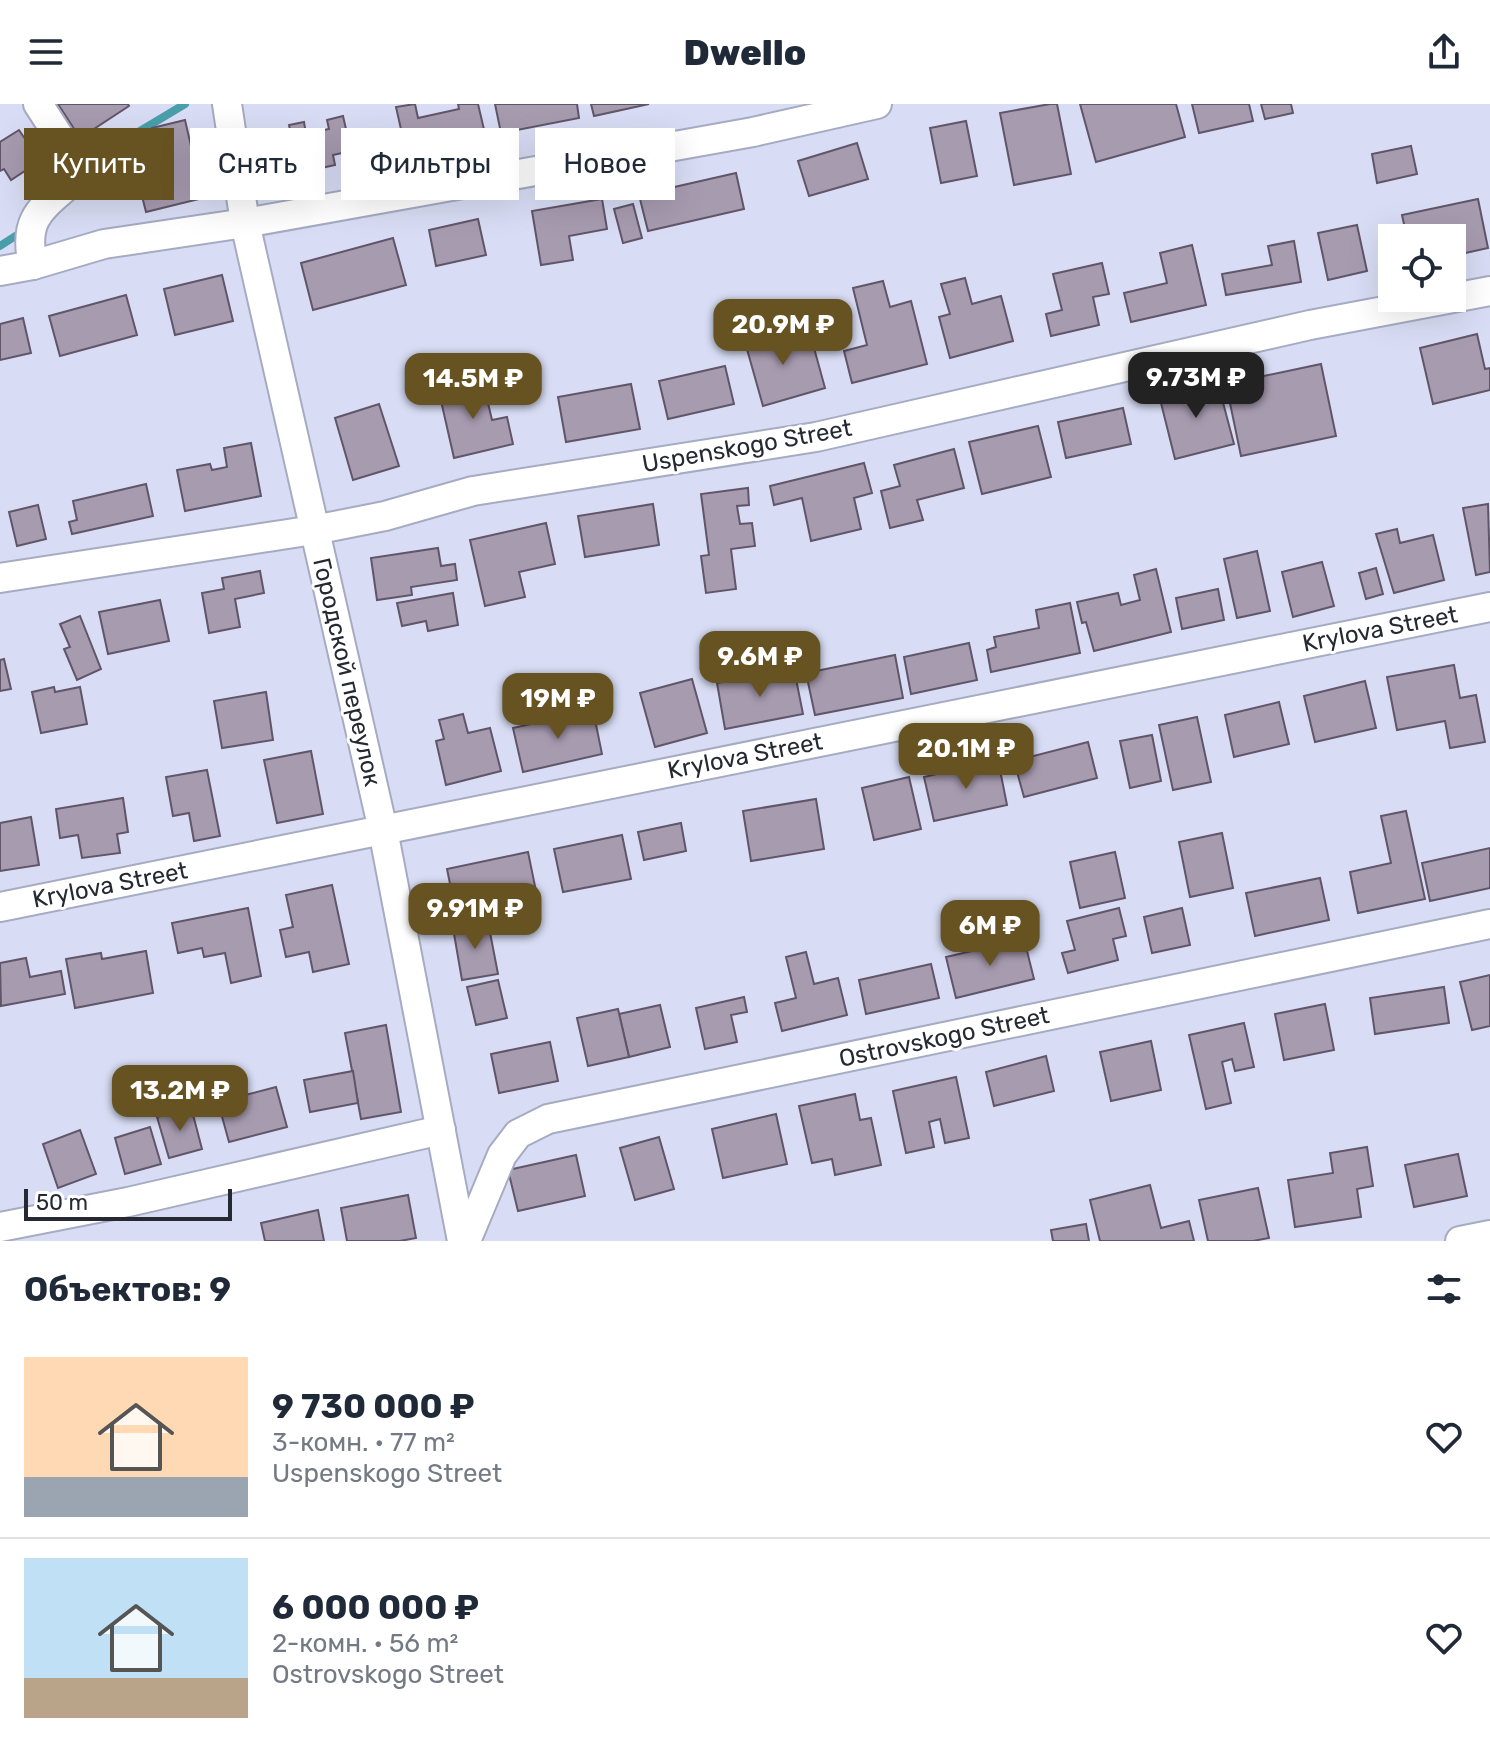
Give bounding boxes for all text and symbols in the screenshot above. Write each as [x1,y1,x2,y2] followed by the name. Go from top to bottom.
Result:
[24,30,68,74] icon: menu
[1422,30,1466,74] icon: share
[684,31,806,74] text: Dwello
[24,128,174,200] chip: Купить
[190,128,325,200] chip: Снять
[341,128,519,200] chip: Фильтры
[535,128,675,200] chip: Новое
[1378,224,1466,312] map controls
[1378,224,1466,312] button: locate
[709,299,857,367] pin: 20.9M ₽
[731,309,835,340] text: 20.9M ₽
[1122,352,1270,420] pin: 9.73M ₽
[399,353,547,421] pin: 14.5M ₽
[1146,362,1246,393] text: 9.73M ₽
[423,363,523,394] text: 14.5M ₽
[640,414,854,478] street label: Uspenskogo Street
[307,555,387,789] street label: Городской переулок
[1300,600,1460,658] street label: Krylova Street
[695,631,825,699] pin: 9.6M ₽
[717,641,803,672] text: 9.6M ₽
[502,673,614,741] pin: 19M ₽
[520,683,596,714] text: 19M ₽
[892,723,1040,791] pin: 20.1M ₽
[665,727,825,785] street label: Krylova Street
[917,733,1015,764] text: 20.1M ₽
[30,856,190,914] street label: Krylova Street
[401,883,549,951] pin: 9.91M ₽
[426,893,524,924] text: 9.91M ₽
[943,900,1037,968] pin: 6M ₽
[959,910,1021,941] text: 6M ₽
[836,1001,1052,1073] street label: Ostrovskogo Street
[106,1065,254,1133] pin: 13.2M ₽
[130,1075,230,1106] text: 13.2M ₽
[24,1185,232,1221] scale bar
[36,1189,88,1216] text: 50 m
[1422,1267,1466,1311] icon: filters
[24,1269,231,1310] text: Объектов: 9
[272,1386,474,1427] text: 9 730 000 ₽
[88,1389,184,1485] icon: home
[1422,1415,1466,1459] icon: heart
[272,1427,455,1458] text: 3-комн. · 77 m²
[272,1458,502,1489] text: Uspenskogo Street
[272,1587,479,1628] text: 6 000 000 ₽
[88,1590,184,1686] icon: home
[1422,1616,1466,1660] icon: heart
[272,1628,458,1659] text: 2-комн. · 56 m²
[272,1659,504,1690] text: Ostrovskogo Street

